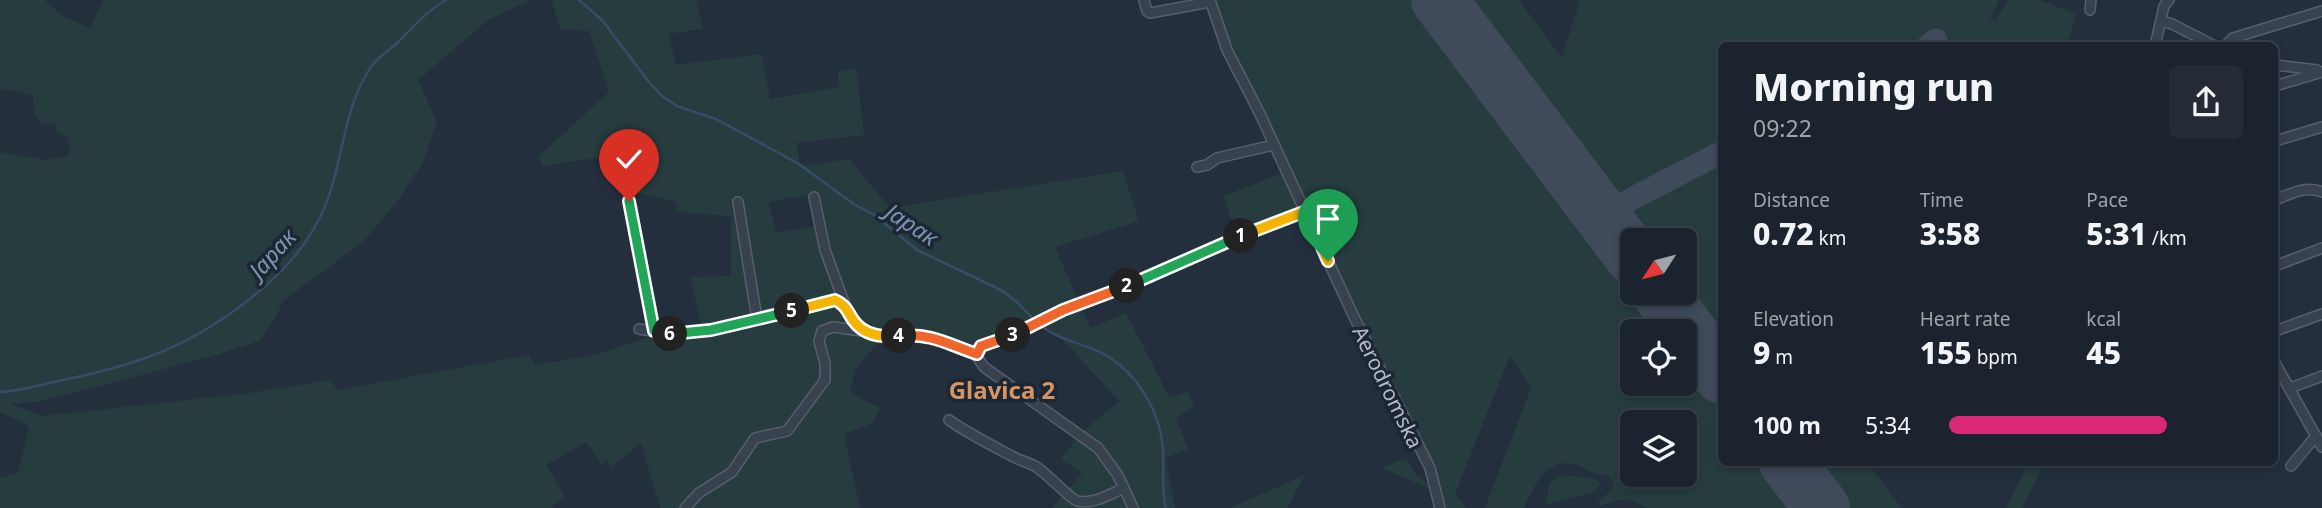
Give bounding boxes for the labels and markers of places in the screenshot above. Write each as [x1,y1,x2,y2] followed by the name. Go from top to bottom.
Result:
[599,129,659,201] pin
[1298,189,1358,261] pin
[1224,218,1258,254] pin: 1
[1110,268,1144,304] pin: 2
[774,294,810,328] pin: 5
[652,316,688,352] pin: 6
[881,318,916,354] pin: 4
[996,318,1030,352] pin: 3

